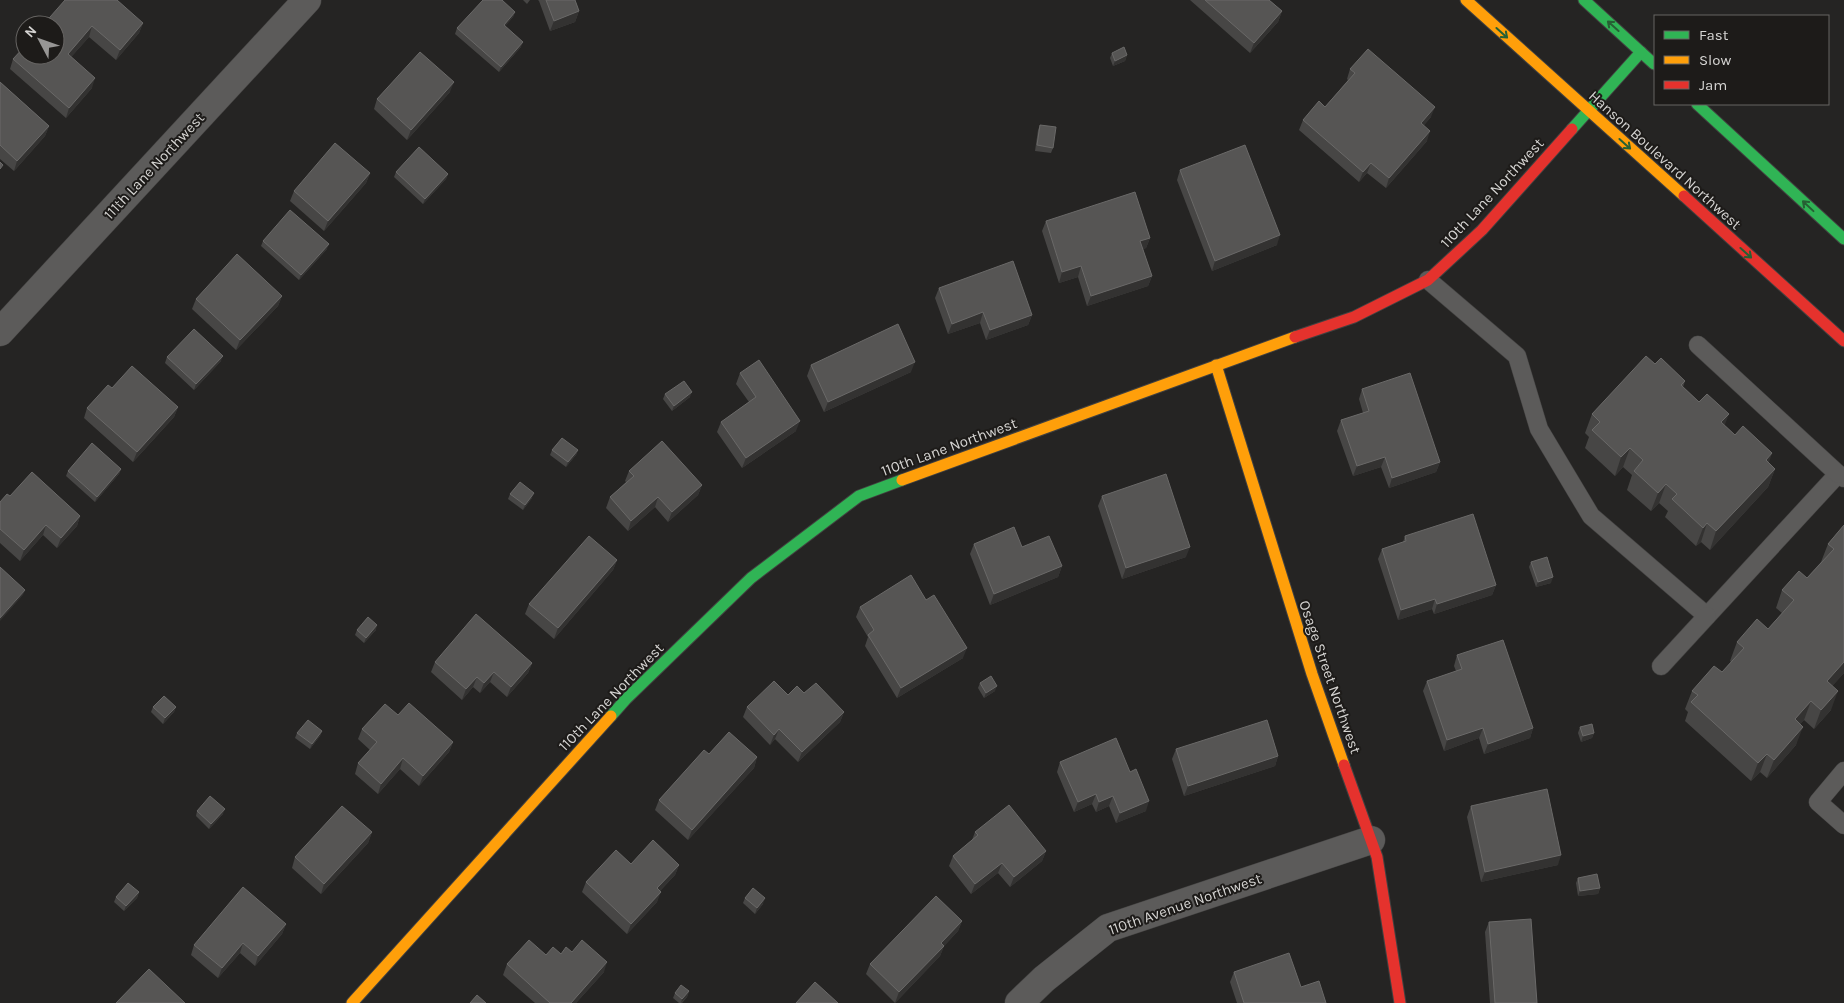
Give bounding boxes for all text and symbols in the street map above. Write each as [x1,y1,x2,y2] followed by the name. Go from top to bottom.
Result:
[15,15,65,65] north arrow
[1654,15,1829,105] legend
[1606,20,1619,32] one-way arrow
[21,22,40,41] text: N
[1699,26,1729,44] text: Fast
[1495,27,1508,39] one-way arrow
[1699,51,1731,69] text: Slow
[1699,76,1727,94] text: Jam
[1585,87,1745,233] street label: Hanson Boulevard Northwest
[100,109,208,223] street label: 111th Lane Northwest
[1437,134,1548,252] street label: 110th Lane Northwest
[1618,138,1631,150] one-way arrow
[1802,200,1815,212] one-way arrow
[1739,247,1752,259] one-way arrow
[879,414,1020,480] street label: 110th Lane Northwest
[1295,598,1365,756] street label: Osage Street Northwest
[555,639,668,755] street label: 110th Lane Northwest
[1106,869,1264,939] street label: 110th Avenue Northwest

